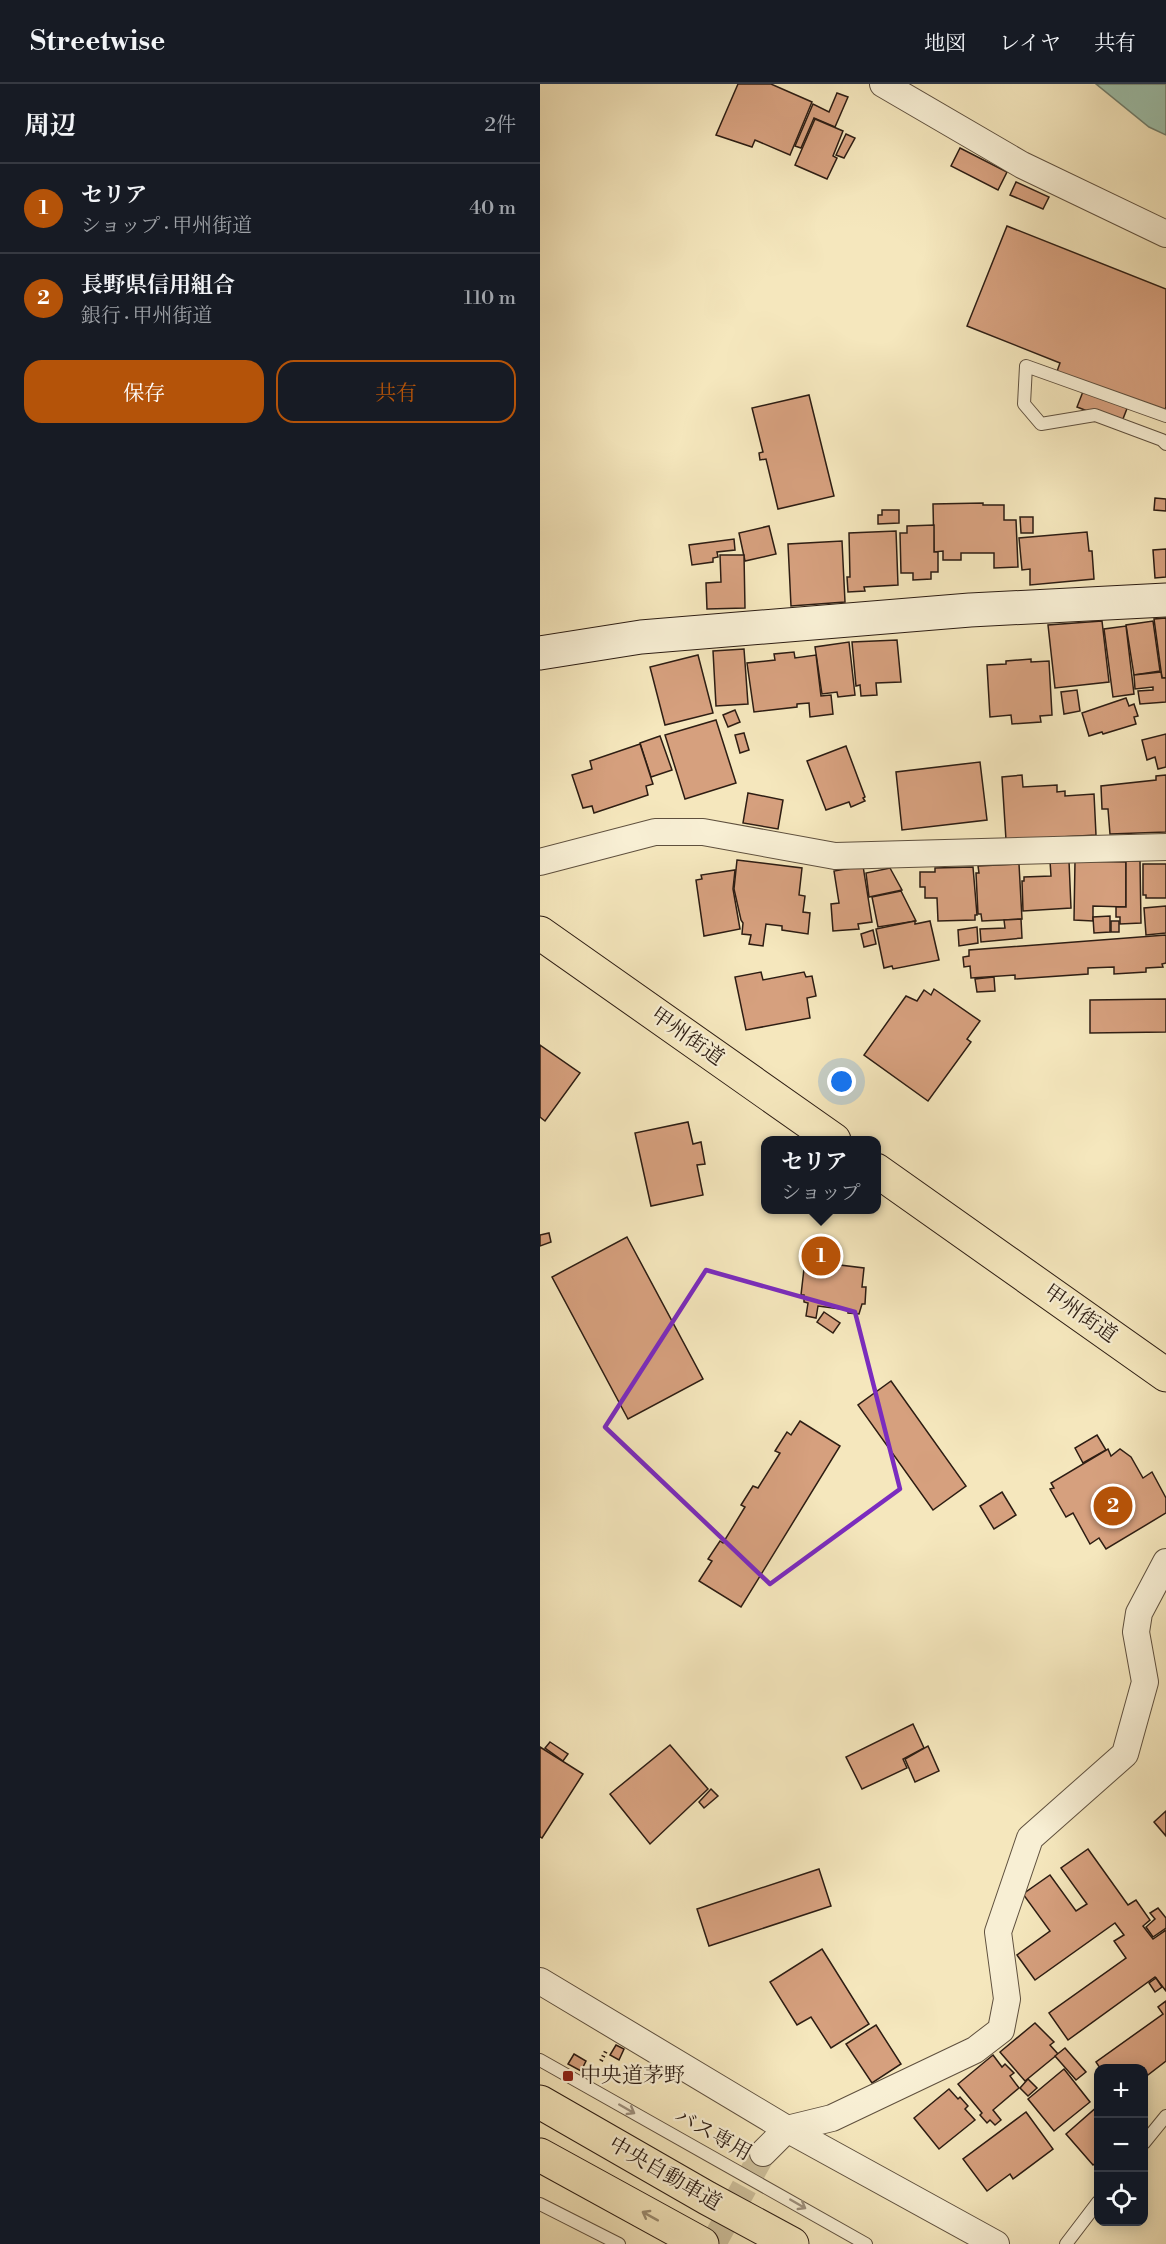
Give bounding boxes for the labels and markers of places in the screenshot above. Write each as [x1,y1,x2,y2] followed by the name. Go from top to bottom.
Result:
[802,1234,840,1278] pin: 1
[1094,1484,1132,1528] pin: 2
[580,2063,685,2089] place label: 中央道茅野
[561,2069,575,2083] marker: 中央道茅野

